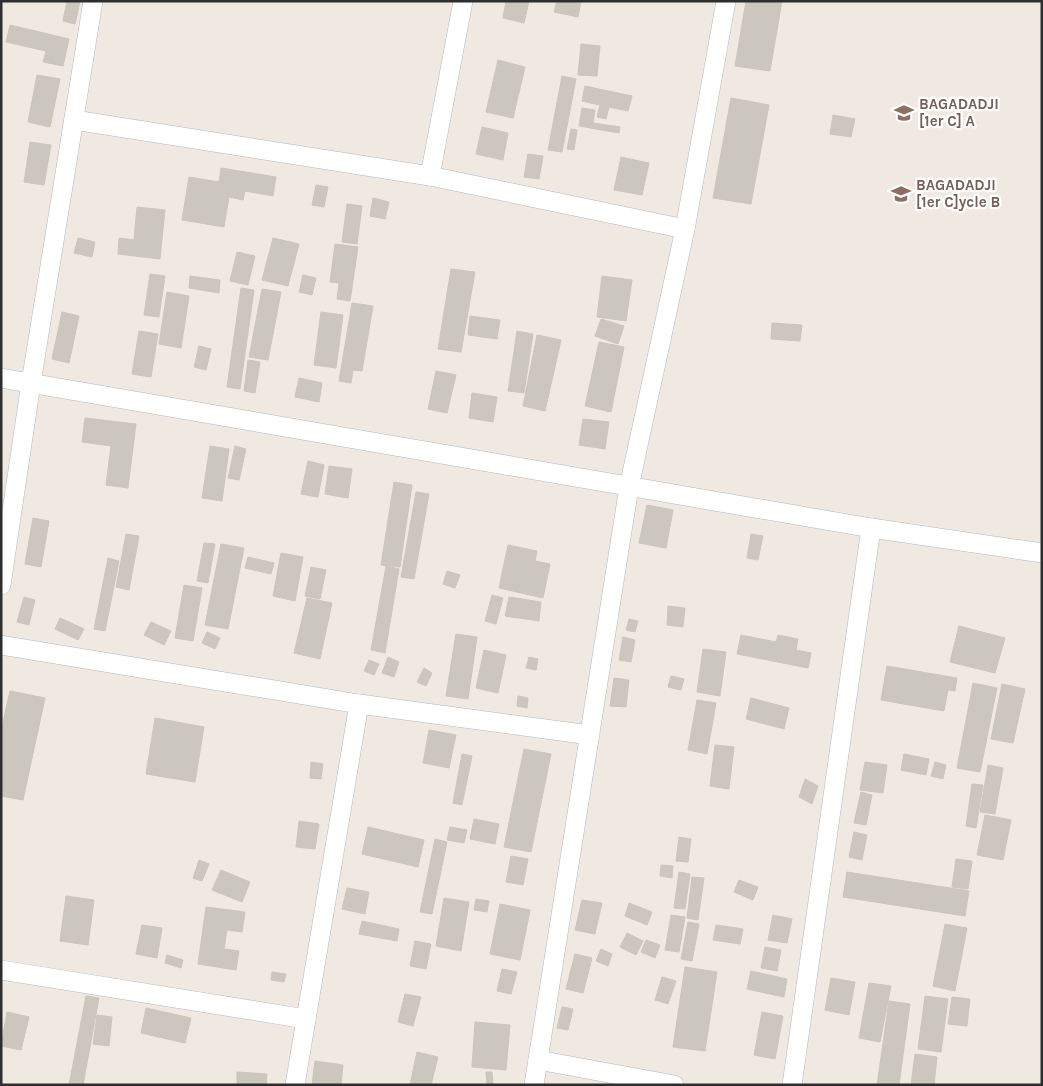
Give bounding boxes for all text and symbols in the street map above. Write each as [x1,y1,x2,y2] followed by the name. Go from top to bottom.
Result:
[919,95,999,130] place label: BAGADADJI [1er C] A
[893,102,915,124] school or university icon: BAGADADJI [1er C] A
[916,176,1000,211] place label: BAGADADJI [1er C]ycle B
[890,183,912,205] school or university icon: BAGADADJI [1er C]ycle B

